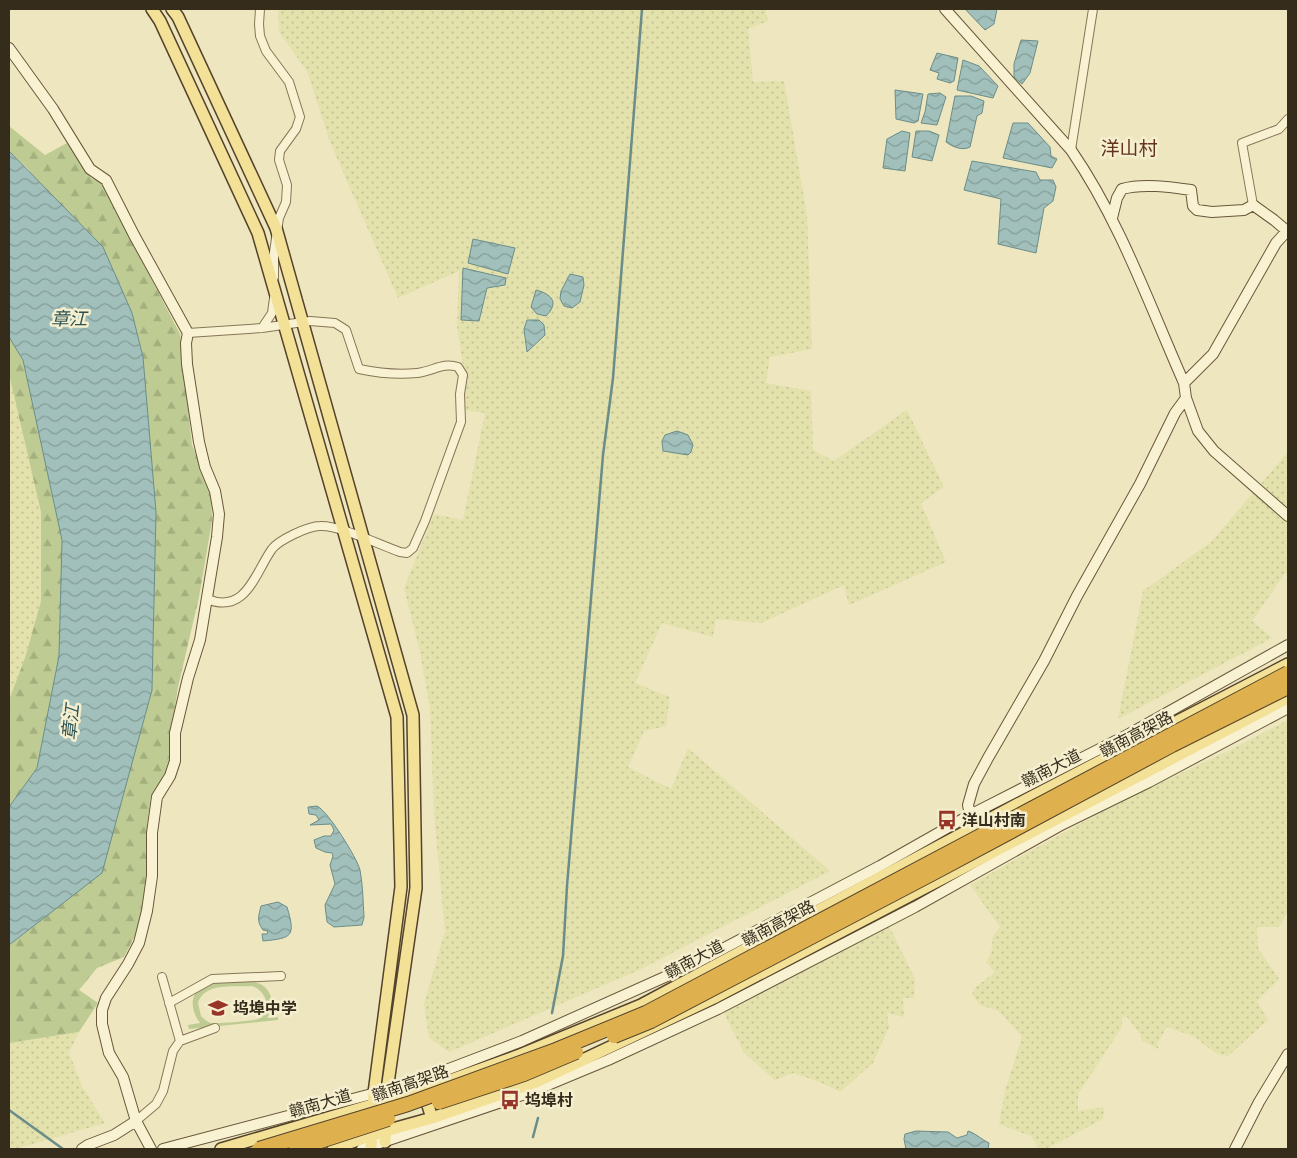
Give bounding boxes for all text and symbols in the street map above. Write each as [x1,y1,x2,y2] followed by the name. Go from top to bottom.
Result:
[1100,135,1158,164] district label: 洋山村
[51,306,89,333] water label: 章江
[56,701,87,741] water label: 章江
[1096,706,1177,764] street label: 赣南高架路
[1017,744,1085,794] street label: 赣南大道
[936,809,958,831] bus stop icon: 洋山村南
[962,809,1026,833] place label: 洋山村南
[738,895,819,953] street label: 赣南高架路
[661,934,728,986] street label: 赣南大道
[207,997,229,1019] school or university icon: 坞埠中学
[233,997,297,1021] place label: 坞埠中学
[369,1060,452,1108] street label: 赣南高架路
[286,1084,354,1124] street label: 赣南大道
[499,1089,521,1111] bus stop icon: 坞埠村
[525,1089,573,1113] place label: 坞埠村

